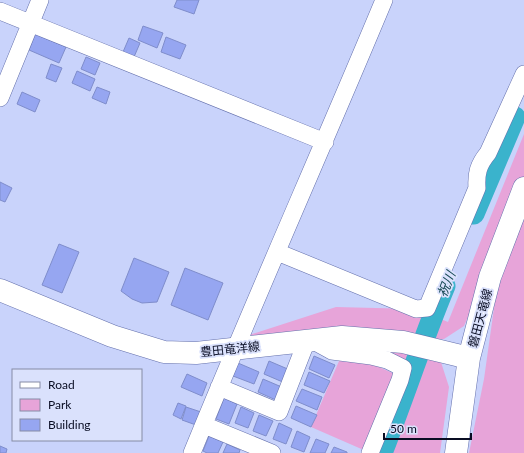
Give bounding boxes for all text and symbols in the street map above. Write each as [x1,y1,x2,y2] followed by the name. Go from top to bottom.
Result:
[434,267,459,299] water label: 祝川
[465,287,495,349] street label: 磐田天竜線
[199,338,261,360] street label: 豊田竜洋線
[12,369,142,441] legend
[48,377,75,392] text: Road
[48,397,72,412] text: Park
[384,415,471,441] scale bar
[48,417,91,432] text: Building
[390,421,417,436] text: 50 m

